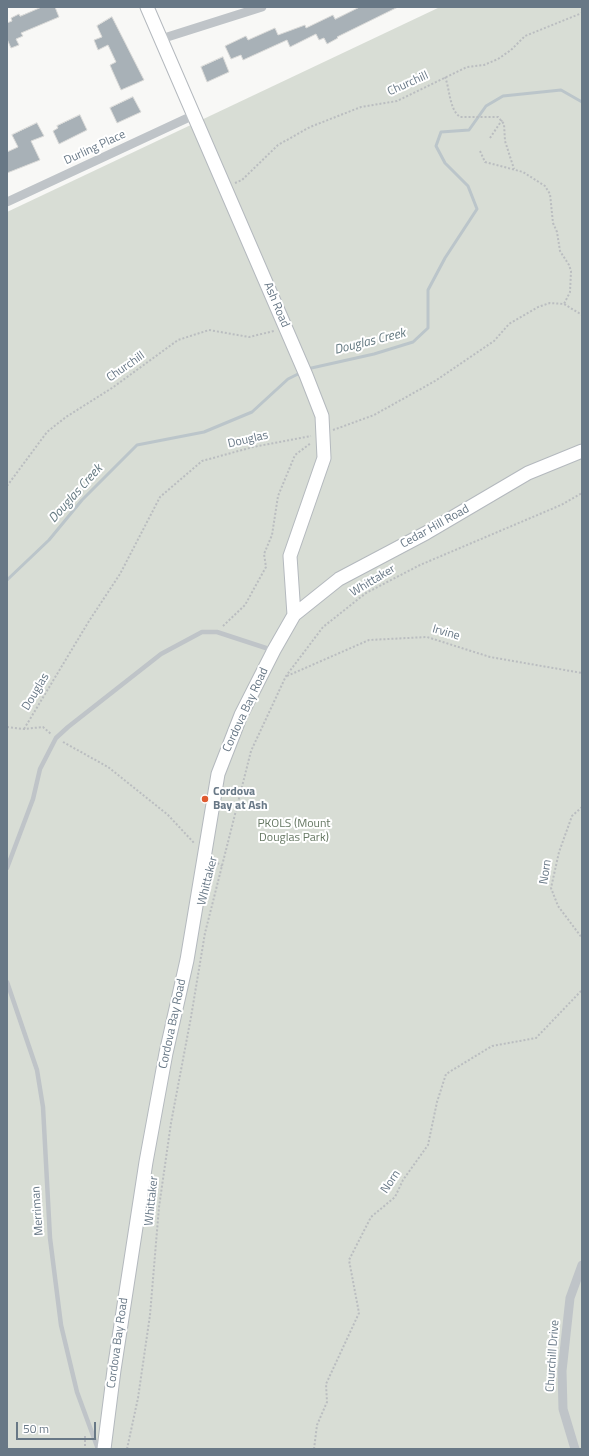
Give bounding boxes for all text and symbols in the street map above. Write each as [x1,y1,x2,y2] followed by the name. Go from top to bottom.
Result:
[385,69,431,99] street label: Churchill
[62,128,128,168] street label: Durling Place
[260,280,292,330] street label: Ash Road
[333,326,407,358] water label: Douglas Creek
[104,349,148,385] street label: Churchill
[226,428,270,452] street label: Douglas
[46,462,106,526] water label: Douglas Creek
[398,502,472,552] street label: Cedar Hill Road
[348,562,398,600] street label: Whittaker
[431,622,461,644] street label: Irvine
[220,666,272,754] street label: Cordova Bay Road
[19,671,53,713] street label: Douglas
[213,785,268,813] place label: Cordova Bay at Ash
[200,794,210,804] marker: Cordova Bay at Ash
[257,817,331,845] park label: PKOLS (Mount Douglas Park)
[195,855,221,907] street label: Whittaker
[537,859,555,885] street label: Norn
[156,978,190,1070] street label: Cordova Bay Road
[378,1168,404,1196] street label: Norn
[142,1175,162,1227] street label: Whittaker
[29,1186,47,1236] street label: Merriman
[105,1297,131,1389] street label: Cordova Bay Road
[543,1320,563,1392] street label: Churchill Drive
[18,1414,98,1440] scale bar
[23,1419,49,1438] text: 50 m

